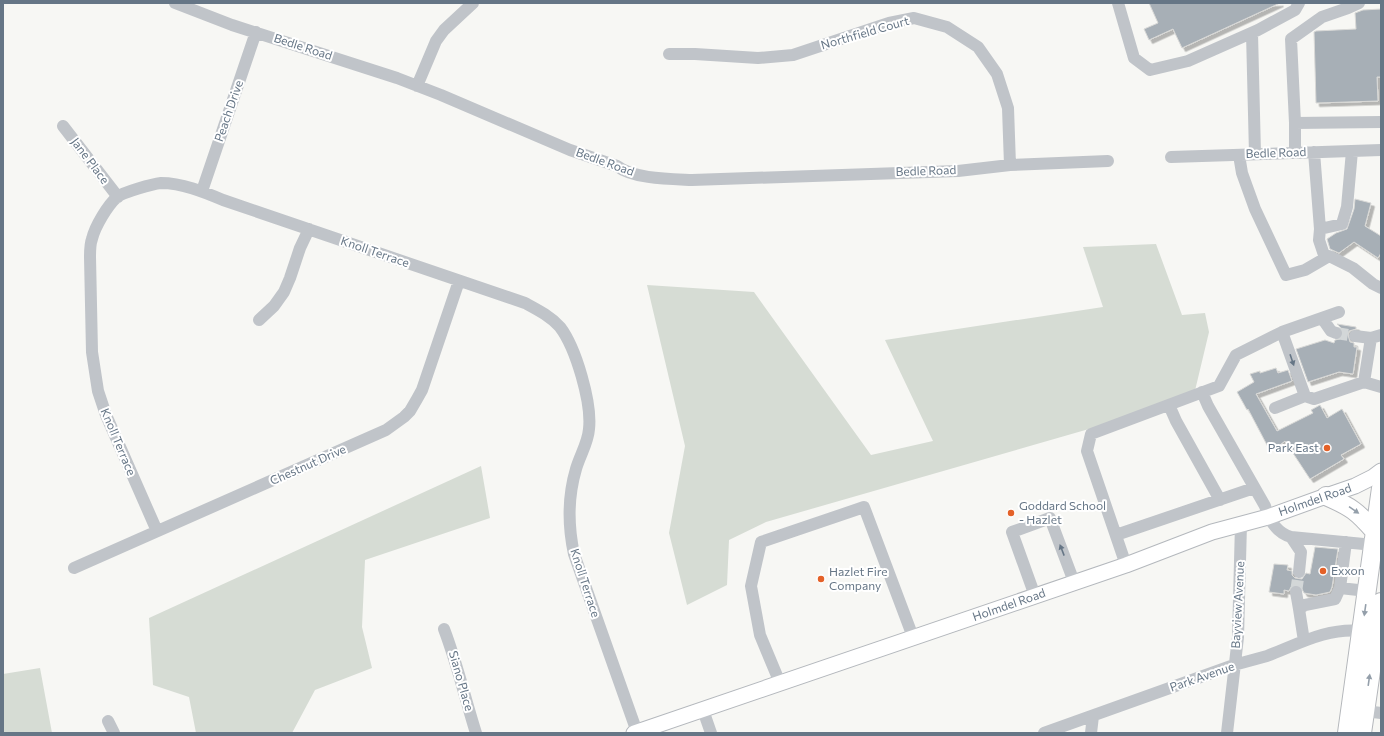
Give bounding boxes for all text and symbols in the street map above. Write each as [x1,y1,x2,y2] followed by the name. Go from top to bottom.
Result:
[819,13,910,51] street label: Northfield Court
[272,30,334,62] street label: Bedle Road
[211,78,245,143] street label: Peach Drive
[68,134,113,187] street label: Jane Place
[574,144,636,178] street label: Bedle Road
[1245,144,1307,160] street label: Bedle Road
[895,162,957,178] street label: Bedle Road
[339,233,411,269] street label: Knoll Terrace
[1289,354,1295,366] one-way arrow
[98,406,139,477] street label: Knoll Terrace
[1268,440,1319,454] place label: Park East
[267,441,348,487] street label: Chestnut Drive
[1322,443,1332,453] marker: Park East
[1276,480,1353,518] street label: Holmdel Road
[1019,498,1106,526] place label: Goddard School - Hazlet
[1349,506,1359,514] one-way arrow
[1006,508,1016,518] marker: Goddard School - Hazlet
[1059,544,1065,556] one-way arrow
[568,546,604,619] street label: Knoll Terrace
[1228,561,1246,649] street label: Bayview Avenue
[1331,563,1365,577] place label: Exxon
[829,564,888,592] place label: Hazlet Fire Company
[1318,566,1328,576] marker: Exxon
[816,574,826,584] marker: Hazlet Fire Company
[970,585,1047,623] street label: Holmdel Road
[1362,604,1368,616] one-way arrow
[447,649,477,712] street label: Siano Place
[1168,658,1236,694] street label: Park Avenue
[1366,674,1372,687] one-way arrow

